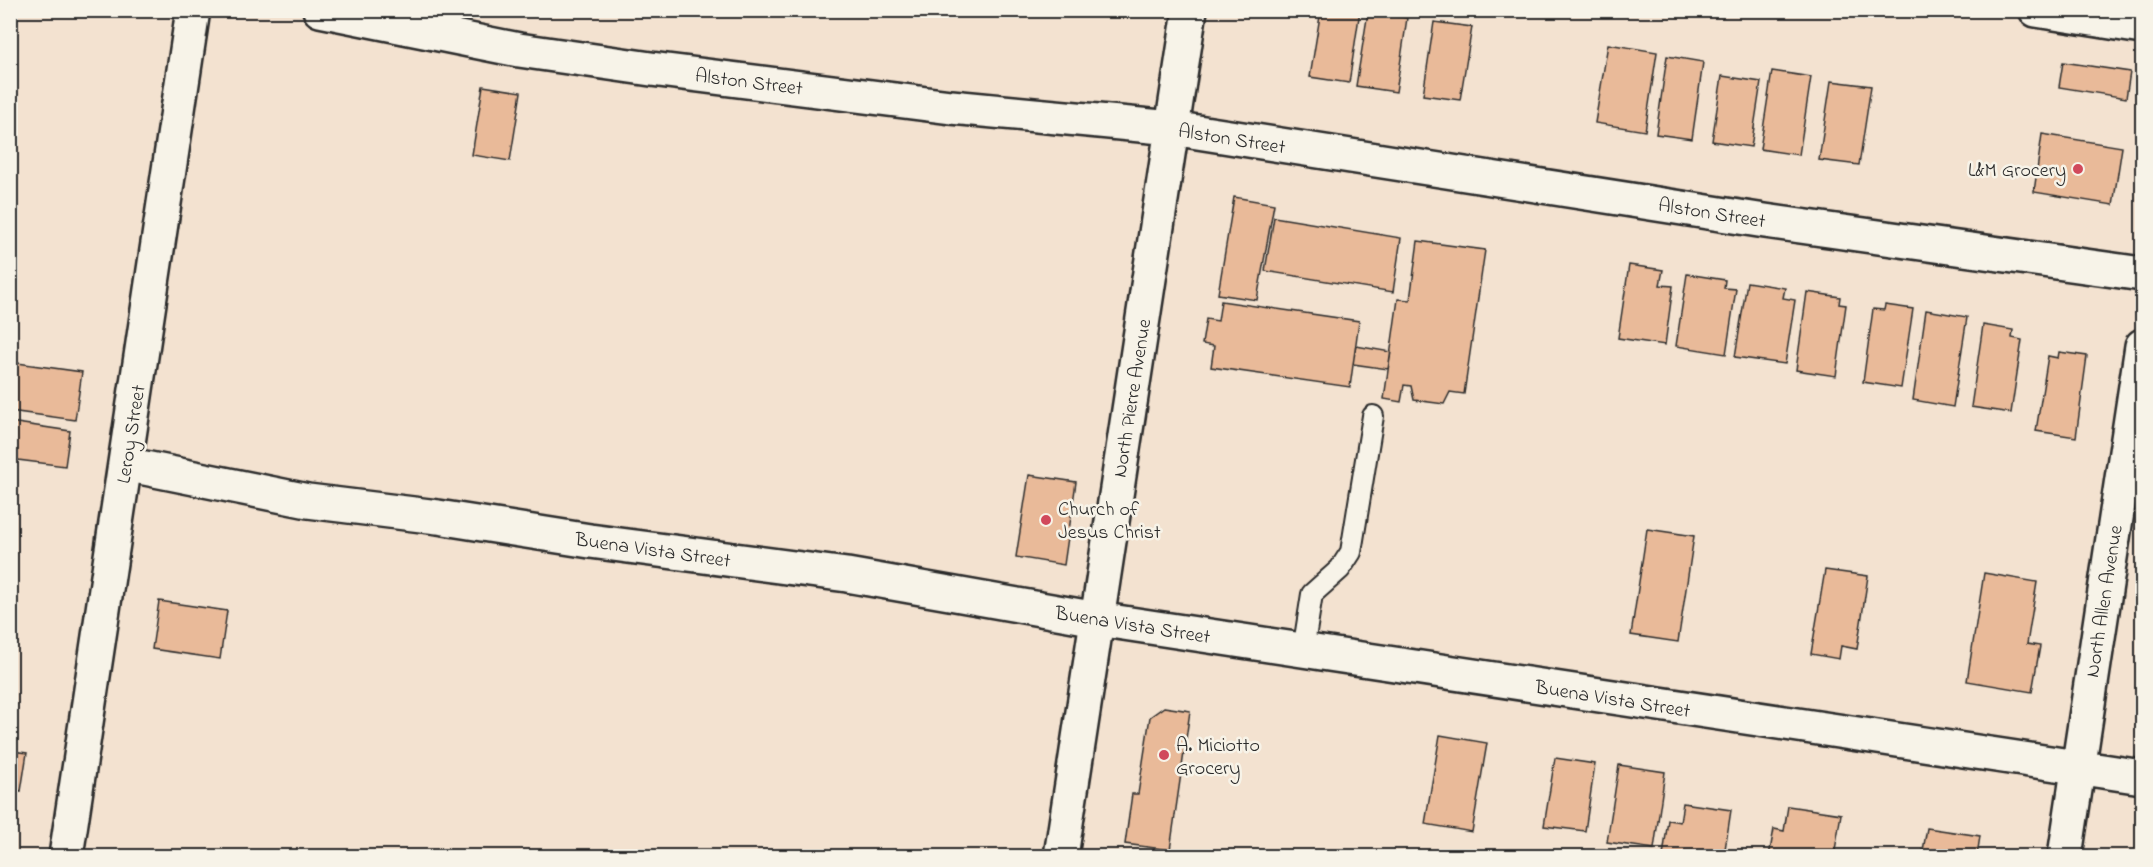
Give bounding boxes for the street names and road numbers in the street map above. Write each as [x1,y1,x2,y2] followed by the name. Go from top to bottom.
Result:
[693,62,804,105] street label: Alston Street
[1176,118,1288,163] street label: Alston Street
[1656,192,1768,237] street label: Alston Street
[1107,317,1160,480] street label: North Pierre Avenue
[110,383,155,486] street label: Leroy Street
[2079,523,2132,680] street label: North Allen Avenue
[572,526,732,577] street label: Buena Vista Street
[1052,600,1212,653] street label: Buena Vista Street
[1532,674,1692,727] street label: Buena Vista Street

